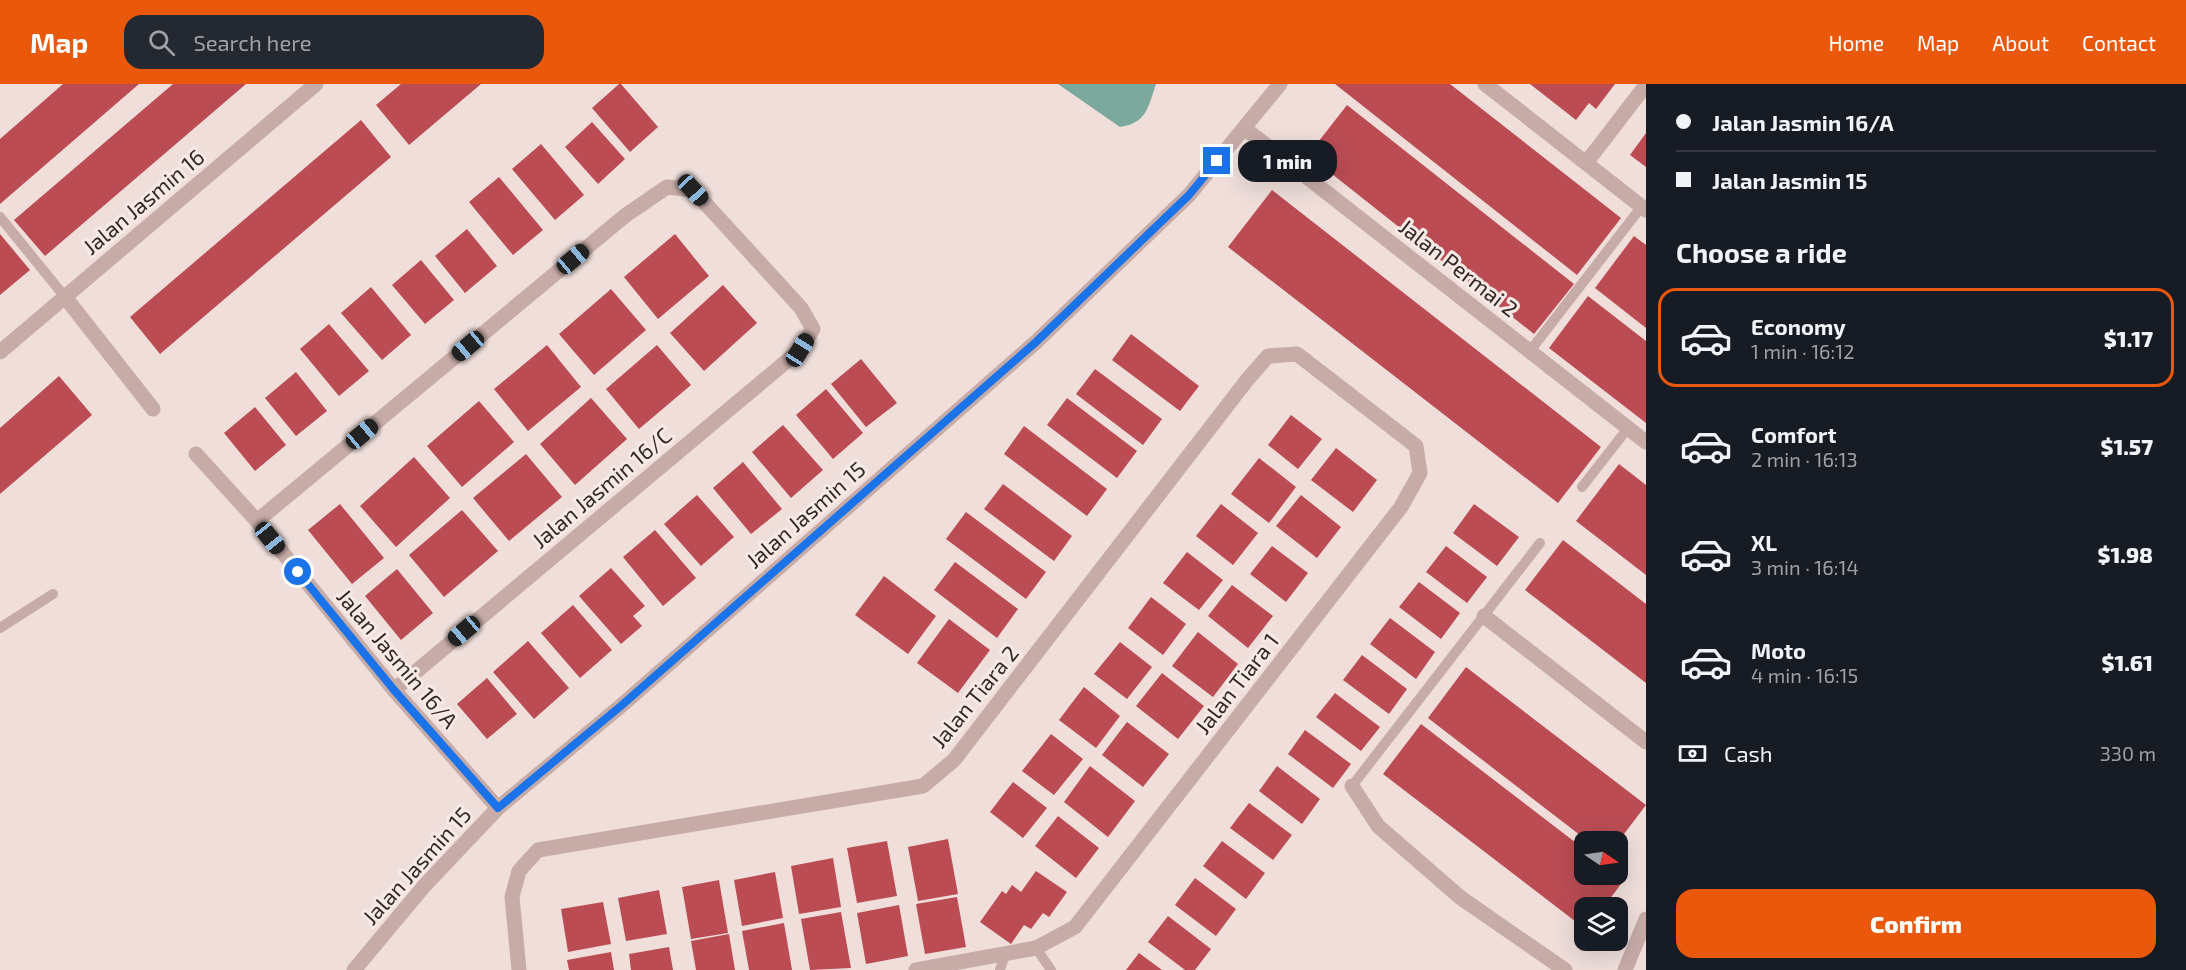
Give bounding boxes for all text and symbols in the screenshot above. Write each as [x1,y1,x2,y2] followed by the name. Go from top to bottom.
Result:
[124,15,544,69] search box
[30,25,88,59] text: Map
[145,26,178,59] icon: search
[193,29,312,55] text: Search here
[1828,30,1884,55] text: Home
[1917,30,1959,55] text: Map
[1992,30,2049,55] text: About
[2082,30,2156,55] text: Contact
[1712,109,1894,135] text: Jalan Jasmin 16/A
[1238,140,1337,182] callout: 1 min
[77,143,209,259] street label: Jalan Jasmin 16
[1203,147,1230,174] route end
[1263,149,1312,173] text: 1 min
[1712,167,1868,193] text: Jalan Jasmin 15
[674,171,712,209] car
[1394,213,1524,321] street label: Jalan Permai 2
[1676,236,1847,268] text: Choose a ride
[553,241,593,277] car
[1679,311,1733,365] icon: car
[1751,313,1846,339] text: Economy
[2104,325,2153,351] text: $1.17
[448,328,488,364] car
[783,330,817,370] car
[1751,339,1854,363] text: 1 min · 16:12
[342,416,382,452] car
[1679,419,1733,473] icon: car
[526,421,676,553] street label: Jalan Jasmin 16/C
[1751,421,1836,447] text: Comfort
[2100,433,2153,459] text: $1.57
[1751,447,1858,471] text: 2 min · 16:13
[740,455,870,573] street label: Jalan Jasmin 15
[252,518,288,558] car
[1679,527,1733,581] icon: car
[1751,529,1777,555] text: XL
[2097,541,2153,567] text: $1.98
[1751,555,1859,579] text: 3 min · 16:14
[284,558,311,585] route start
[332,583,464,733] street label: Jalan Jasmin 16/A
[444,613,484,649] car
[1189,628,1283,738] street label: Jalan Tiara 1
[1679,635,1733,689] icon: car
[1751,637,1806,663] text: Moto
[925,640,1023,752] street label: Jalan Tiara 2
[2101,649,2153,675] text: $1.61
[1751,663,1858,687] text: 4 min · 16:15
[1676,737,1709,770] icon: cash
[1724,740,1773,766] text: Cash
[2100,741,2156,765] text: 330 m
[356,801,476,929] street label: Jalan Jasmin 15
[1574,831,1628,885] north arrow
[1574,831,1628,951] map controls
[1676,889,2156,958] button: Confirm
[1574,897,1628,951] button: layers

